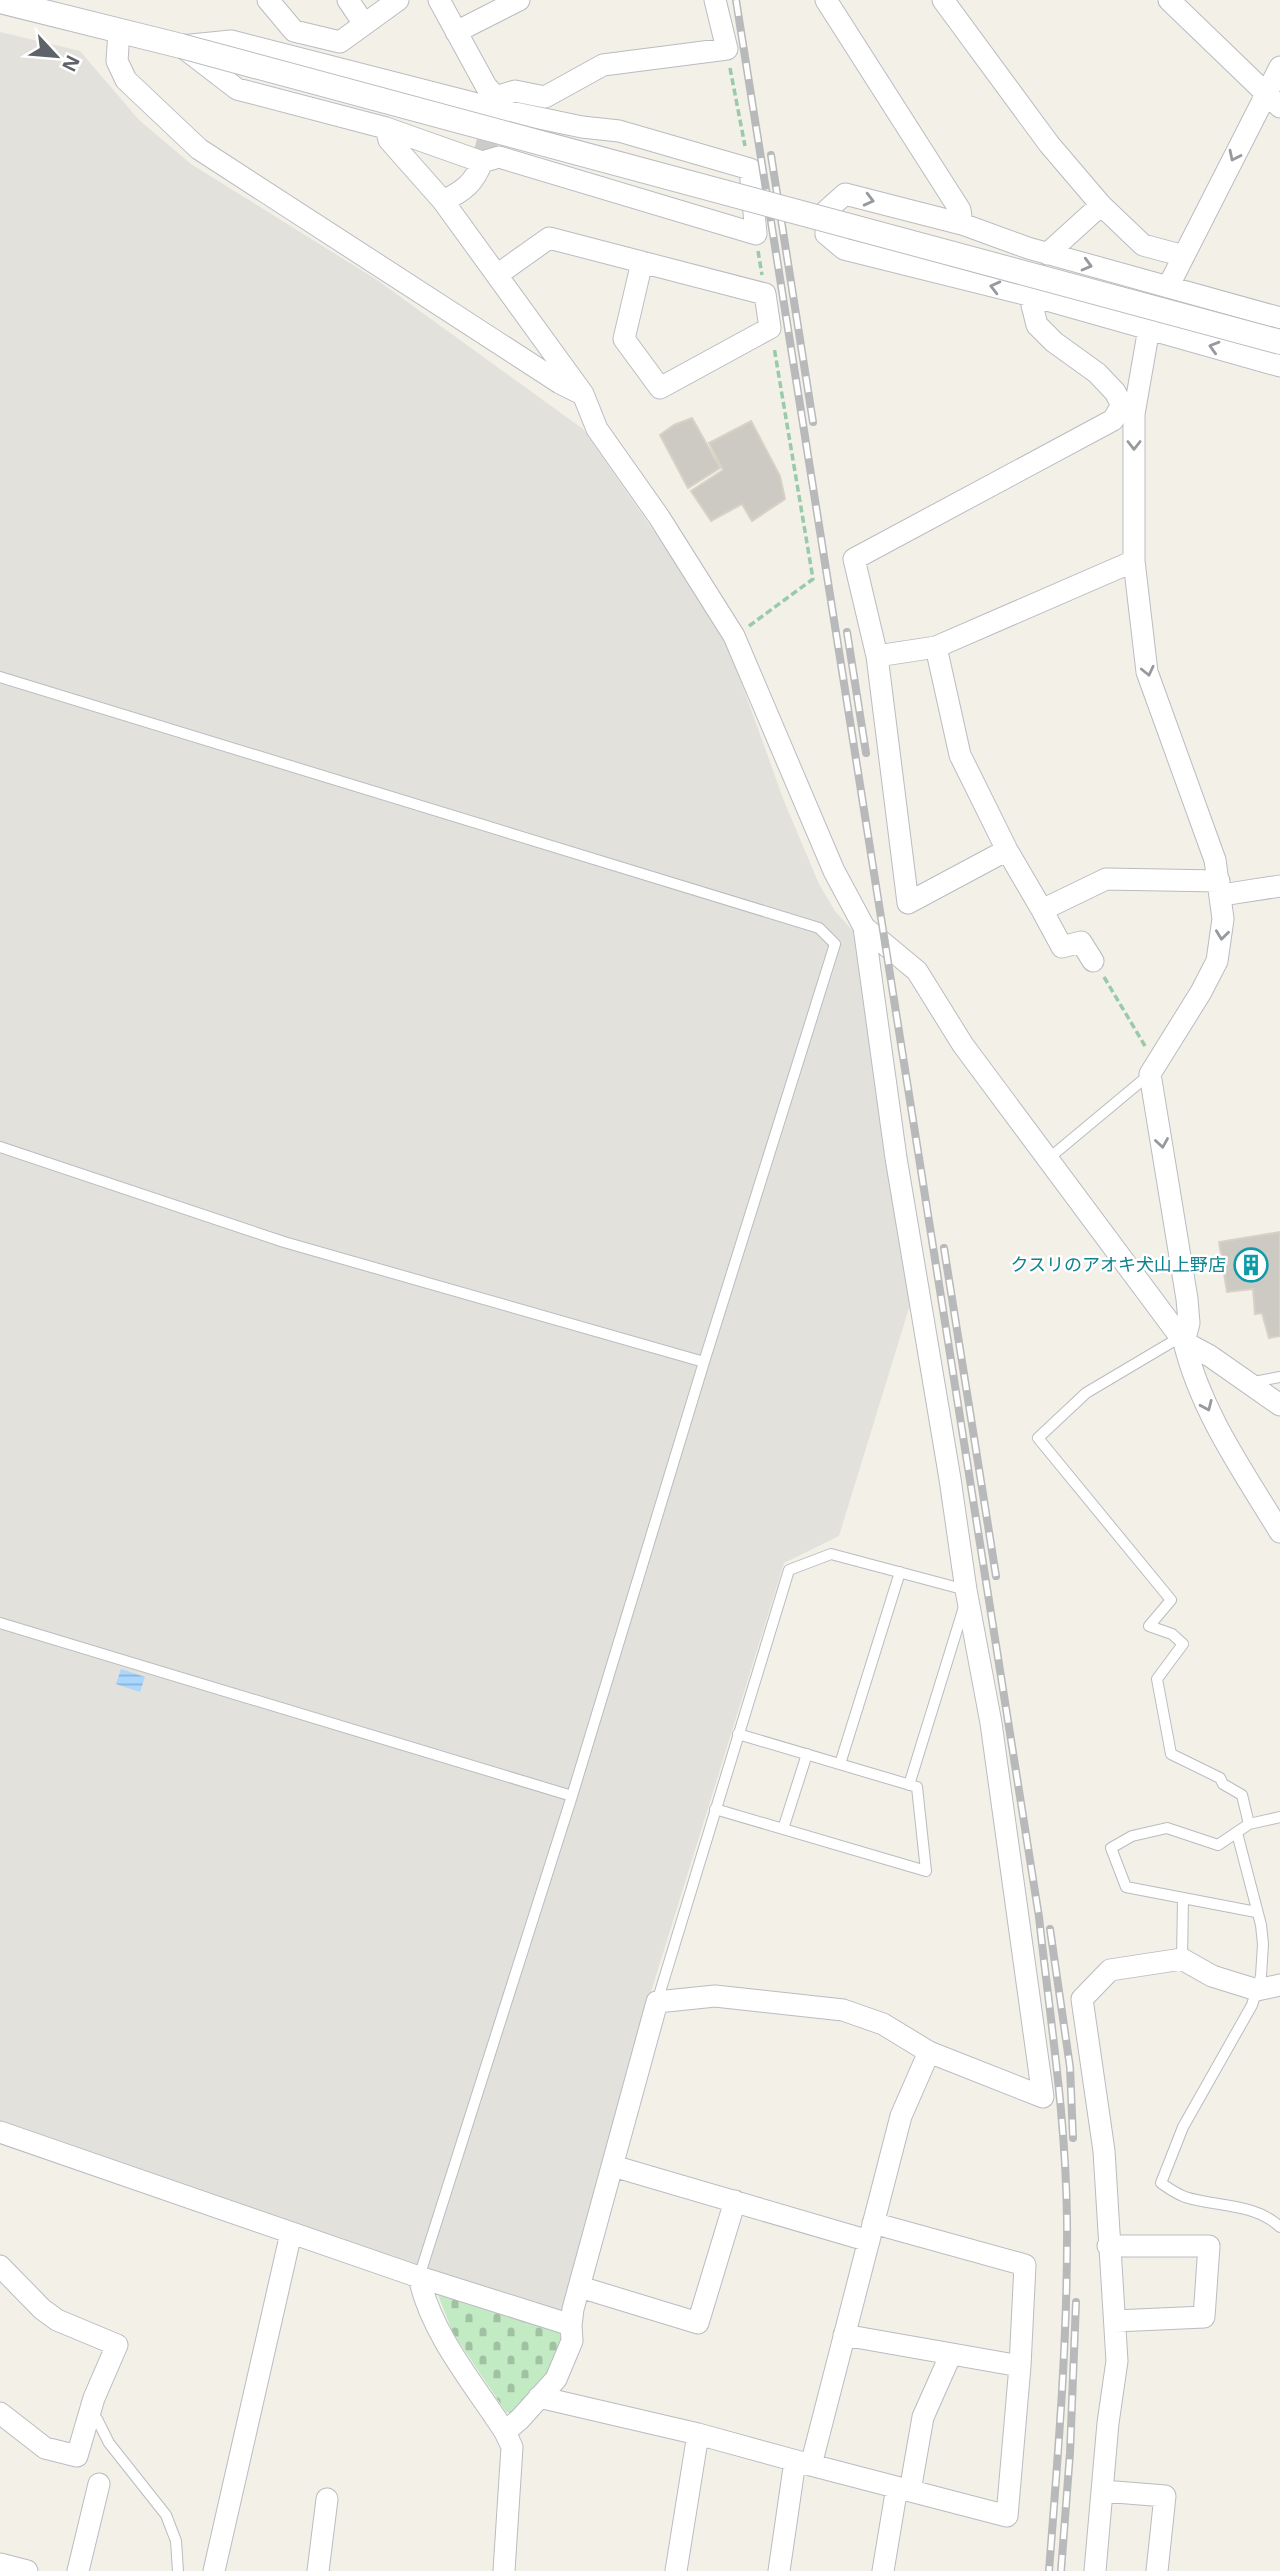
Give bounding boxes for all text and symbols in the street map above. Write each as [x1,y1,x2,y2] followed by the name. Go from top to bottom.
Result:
[21,21,91,91] north arrow
[56,51,86,76] text: N
[1228,149,1242,161] one-way arrow
[863,192,875,206] one-way arrow
[1080,257,1092,271] one-way arrow
[989,281,1001,295] one-way arrow
[1209,341,1221,356] one-way arrow
[1126,440,1142,450] one-way arrow
[1139,665,1154,677] one-way arrow
[1214,929,1229,941] one-way arrow
[1154,1137,1169,1149] one-way arrow
[1232,1246,1270,1284] building icon: クスリのアオキ犬山上野店
[1011,1252,1226,1276] place label: クスリのアオキ犬山上野店
[1199,1399,1213,1411] one-way arrow

